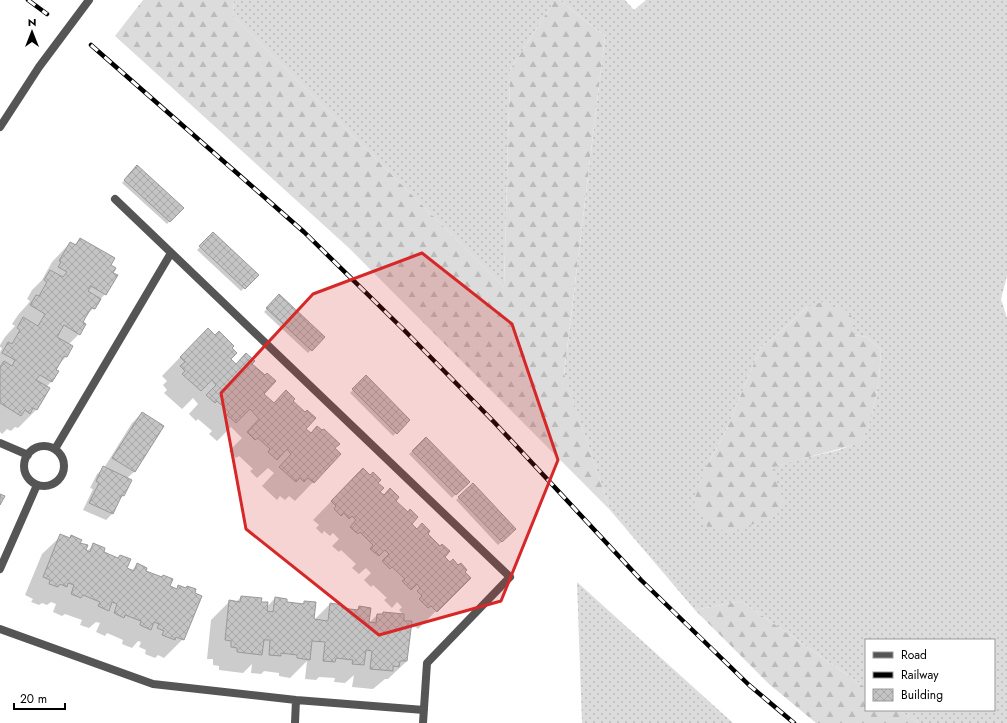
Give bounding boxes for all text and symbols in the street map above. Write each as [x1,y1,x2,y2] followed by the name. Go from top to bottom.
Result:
[12,12,52,52] north arrow
[28,14,36,30] text: N
[865,639,995,711] legend
[901,646,927,664] text: Road
[901,666,939,684] text: Railway
[14,685,65,711] scale bar
[901,686,943,704] text: Building
[20,690,47,708] text: 20 m

